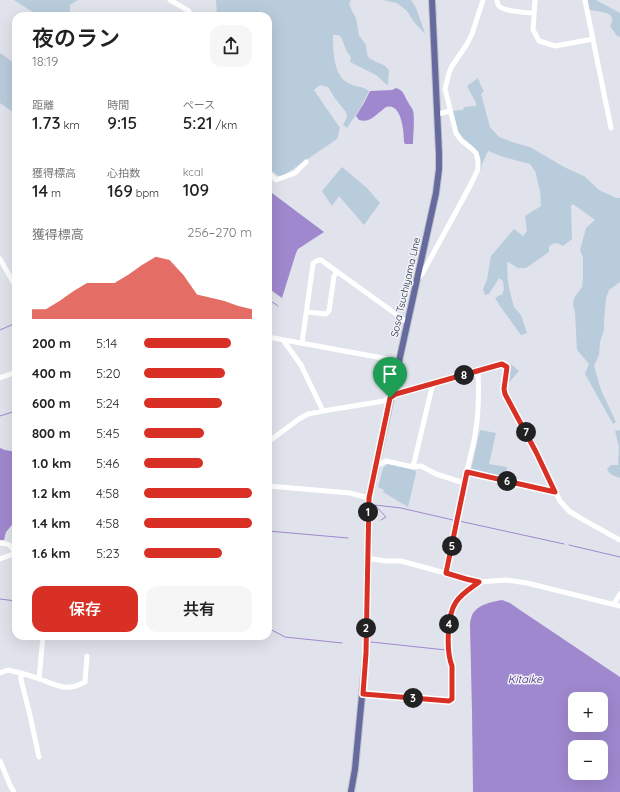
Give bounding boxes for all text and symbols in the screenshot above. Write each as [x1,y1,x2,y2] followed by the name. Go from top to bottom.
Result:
[32,24,120,52] text: 夜のラン
[210,25,252,67] button: share
[32,53,58,69] text: 18:19
[32,98,54,112] text: 距離
[107,98,129,112] text: 時間
[183,98,215,112] text: ペース
[32,112,61,133] text: 1.73
[107,112,137,133] text: 9:15
[183,112,213,133] text: 5:21
[61,118,79,132] text: km
[213,118,237,132] text: /km
[183,165,203,179] text: kcal
[32,166,76,180] text: 獲得標高
[107,166,140,180] text: 心拍数
[183,179,209,200] text: 109
[32,180,48,201] text: 14
[107,180,133,201] text: 169
[48,186,61,200] text: m
[133,186,159,200] text: bpm
[187,224,252,240] text: 256–270 m
[32,226,84,242] text: 獲得標高
[388,236,423,338] street label: Sosa Tsuchiyama Line
[32,335,71,351] text: 200 m
[96,335,117,351] text: 5:14
[373,357,407,398] pin
[379,363,401,385] icon: arrive
[32,365,71,381] text: 400 m
[96,365,120,381] text: 5:20
[454,365,474,385] pin: 8
[461,368,467,382] text: 8
[32,395,71,411] text: 600 m
[96,395,119,411] text: 5:24
[516,422,536,442] pin: 7
[32,425,71,441] text: 800 m
[96,425,120,441] text: 5:45
[523,425,529,439] text: 7
[32,455,71,471] text: 1.0 km
[96,455,119,471] text: 5:46
[497,471,517,491] pin: 6
[504,474,510,488] text: 6
[32,485,71,501] text: 1.2 km
[96,485,119,501] text: 4:58
[358,502,378,522] pin: 1
[366,505,370,519] text: 1
[32,515,71,531] text: 1.4 km
[96,515,119,531] text: 4:58
[442,536,462,556] pin: 5
[449,539,455,553] text: 5
[32,545,71,561] text: 1.6 km
[96,545,120,561] text: 5:23
[32,586,138,632] button: 保存
[146,586,252,632] button: 共有
[439,614,459,634] pin: 4
[446,617,452,631] text: 4
[356,618,376,638] pin: 2
[363,621,369,635] text: 2
[508,672,543,686] water label: Kitaike
[403,688,423,708] pin: 3
[410,691,416,705] text: 3
[568,692,608,780] map controls
[568,692,608,732] button: +
[568,740,608,780] button: −

